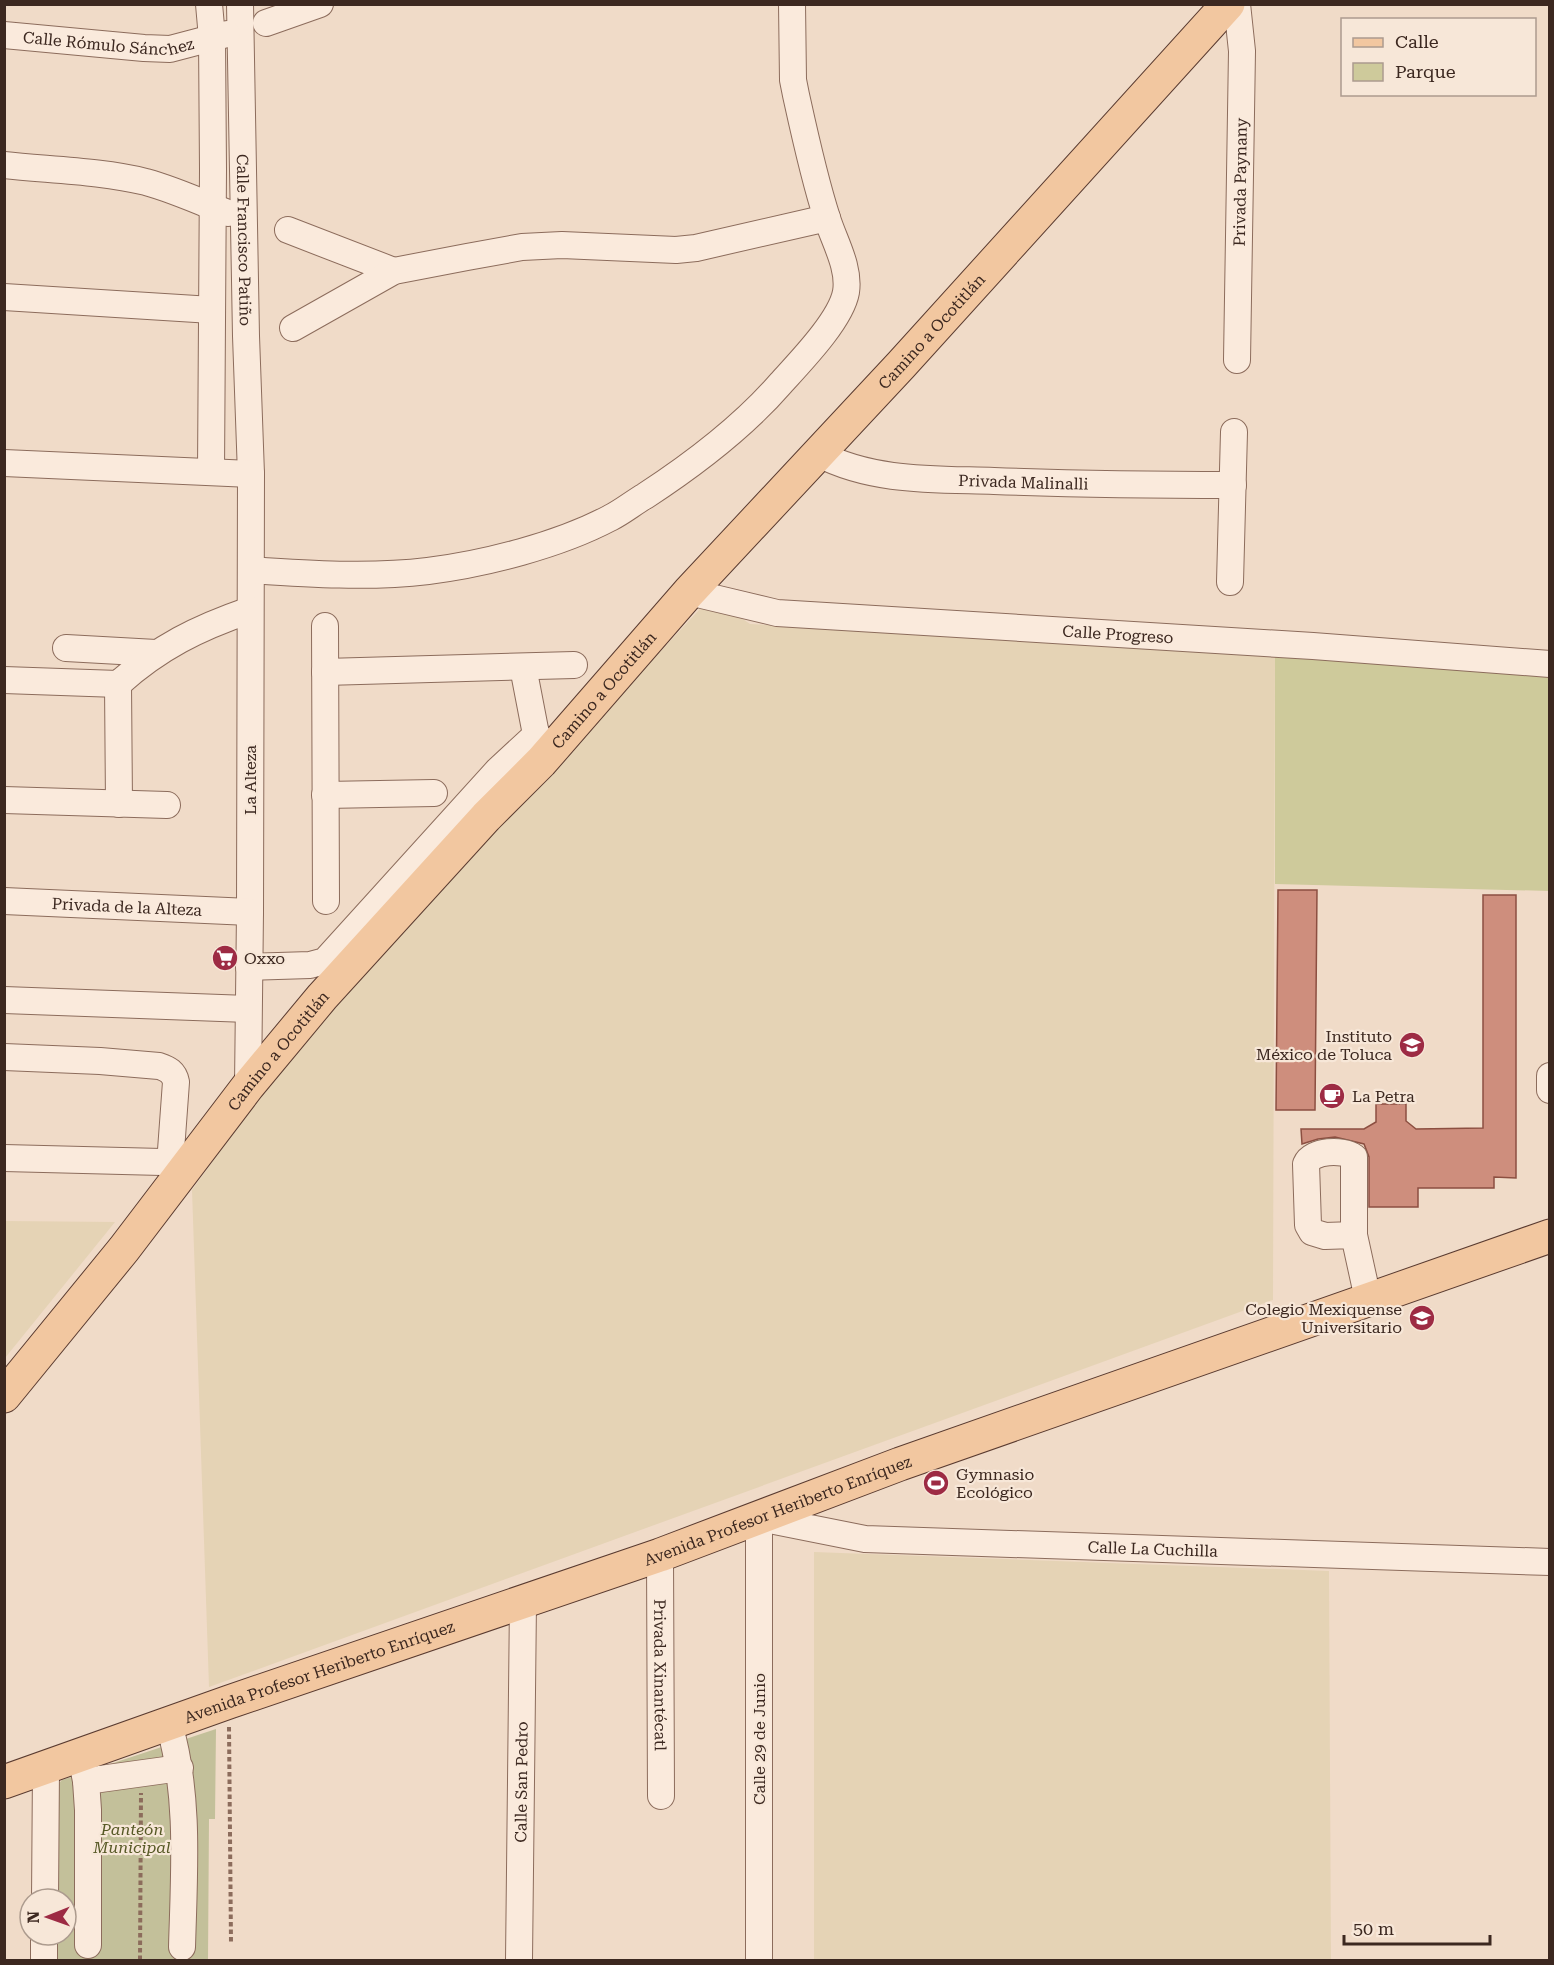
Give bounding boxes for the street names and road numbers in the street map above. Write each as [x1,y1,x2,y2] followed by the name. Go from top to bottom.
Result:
[22,28,196,59] street label: Calle Rómulo Sánchez
[1230,117,1251,247] street label: Privada Paynany
[233,154,255,326] street label: Calle Francisco Patiño
[874,270,989,393] street label: Camino a Ocotitlán
[958,471,1089,494] street label: Privada Malinalli
[1062,622,1174,647] street label: Calle Progreso
[548,628,660,753] street label: Camino a Ocotitlán
[241,745,260,815] street label: La Alteza
[51,894,203,920] street label: Privada de la Alteza
[224,987,333,1115] street label: Camino a Ocotitlán
[642,1452,914,1570] street label: Avenida Profesor Heriberto Enríquez
[1087,1537,1219,1561] street label: Calle La Cuchilla
[650,1599,670,1751] street label: Privada Xinantécatl
[182,1617,457,1727] street label: Avenida Profesor Heriberto Enríquez
[750,1673,769,1805] street label: Calle 29 de Junio
[511,1721,532,1843] street label: Calle San Pedro

